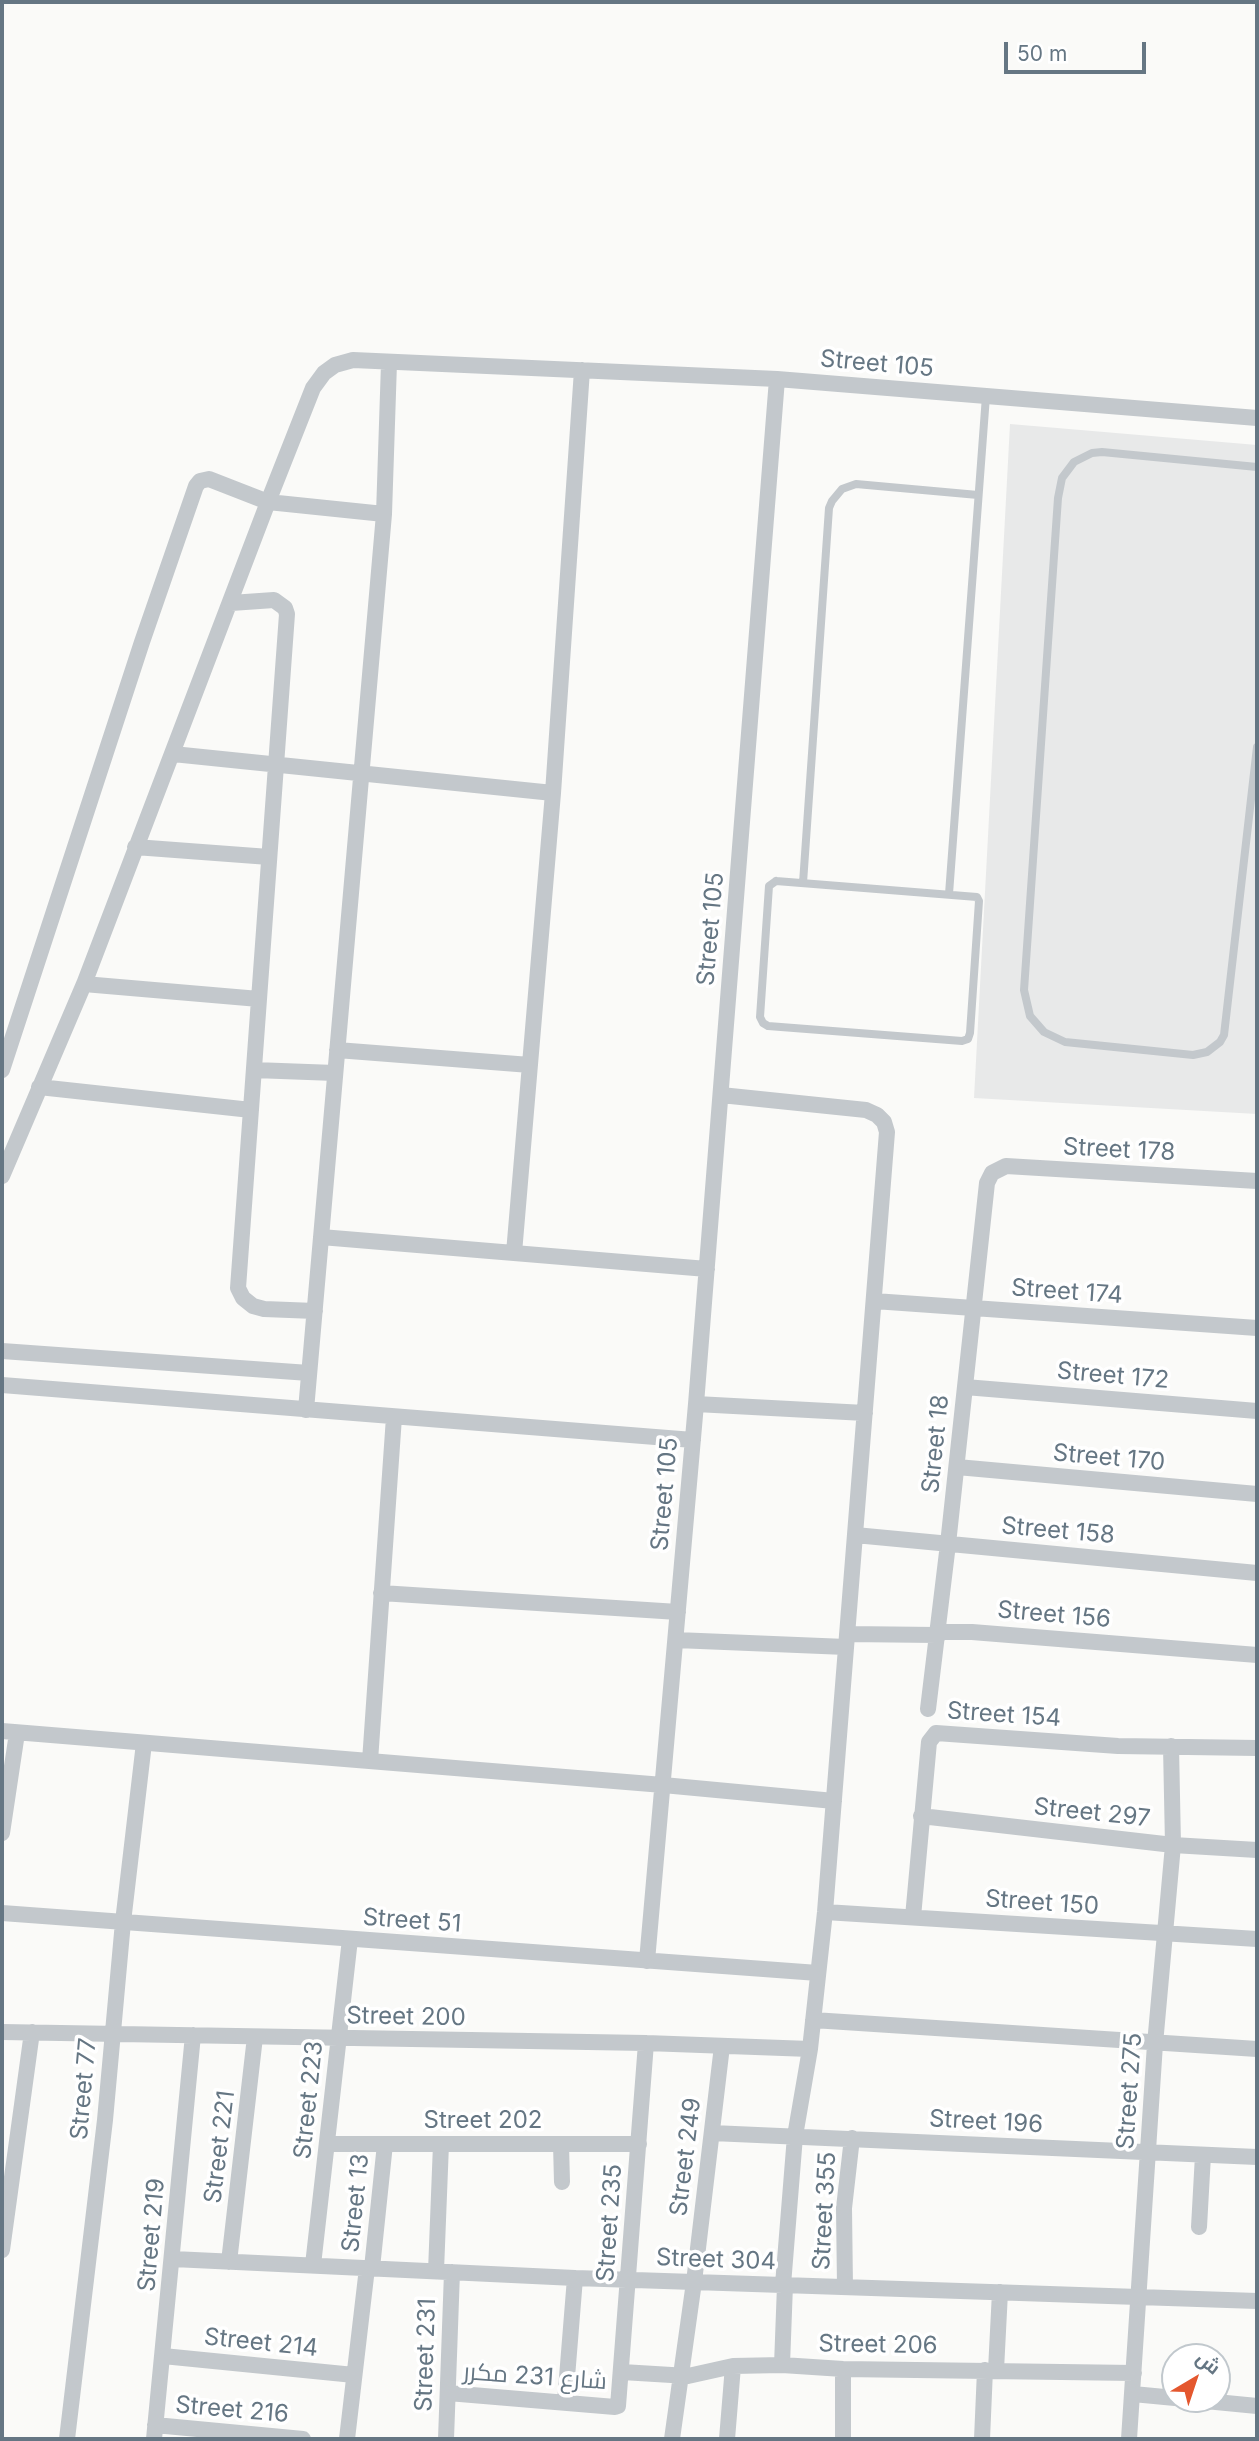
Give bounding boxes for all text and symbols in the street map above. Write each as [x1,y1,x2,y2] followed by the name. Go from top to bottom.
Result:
[1007,28,1149,72] scale bar
[1017,41,1067,66] text: 50 m
[819,345,935,383] street label: Street 105
[692,871,730,987] street label: Street 105
[1062,1133,1176,1167] street label: Street 178
[1010,1274,1124,1310] street label: Street 174
[1056,1357,1170,1395] street label: Street 172
[917,1393,955,1495] street label: Street 18
[646,1436,684,1552] street label: Street 105
[1052,1439,1166,1477] street label: Street 170
[1000,1512,1116,1550] street label: Street 158
[996,1596,1112,1634] street label: Street 156
[946,1697,1062,1733] street label: Street 154
[1032,1793,1152,1833] street label: Street 297
[984,1885,1100,1921] street label: Street 150
[362,1903,462,1939] street label: Street 51
[346,2002,466,2032] street label: Street 200
[1112,2032,1148,2150] street label: Street 275
[65,2037,103,2141] street label: Street 77
[288,2040,330,2160] street label: Street 223
[199,2089,241,2205] street label: Street 221
[664,2096,708,2218] street label: Street 249
[928,2105,1044,2139] street label: Street 196
[424,2107,542,2135] street label: Street 202
[808,2151,842,2271] street label: Street 355
[337,2152,375,2254] street label: Street 13
[592,2163,628,2283] street label: Street 235
[133,2177,171,2293] street label: Street 219
[656,2244,776,2276] street label: Street 304
[410,2298,442,2412] street label: Street 231
[203,2323,319,2363] street label: Street 214
[818,2330,938,2360] street label: Street 206
[1161,2343,1231,2413] north arrow
[1192,2346,1225,2379] text: ش
[462,2358,608,2396] street label: شارع 231 مكرر
[174,2391,290,2429] street label: Street 216

